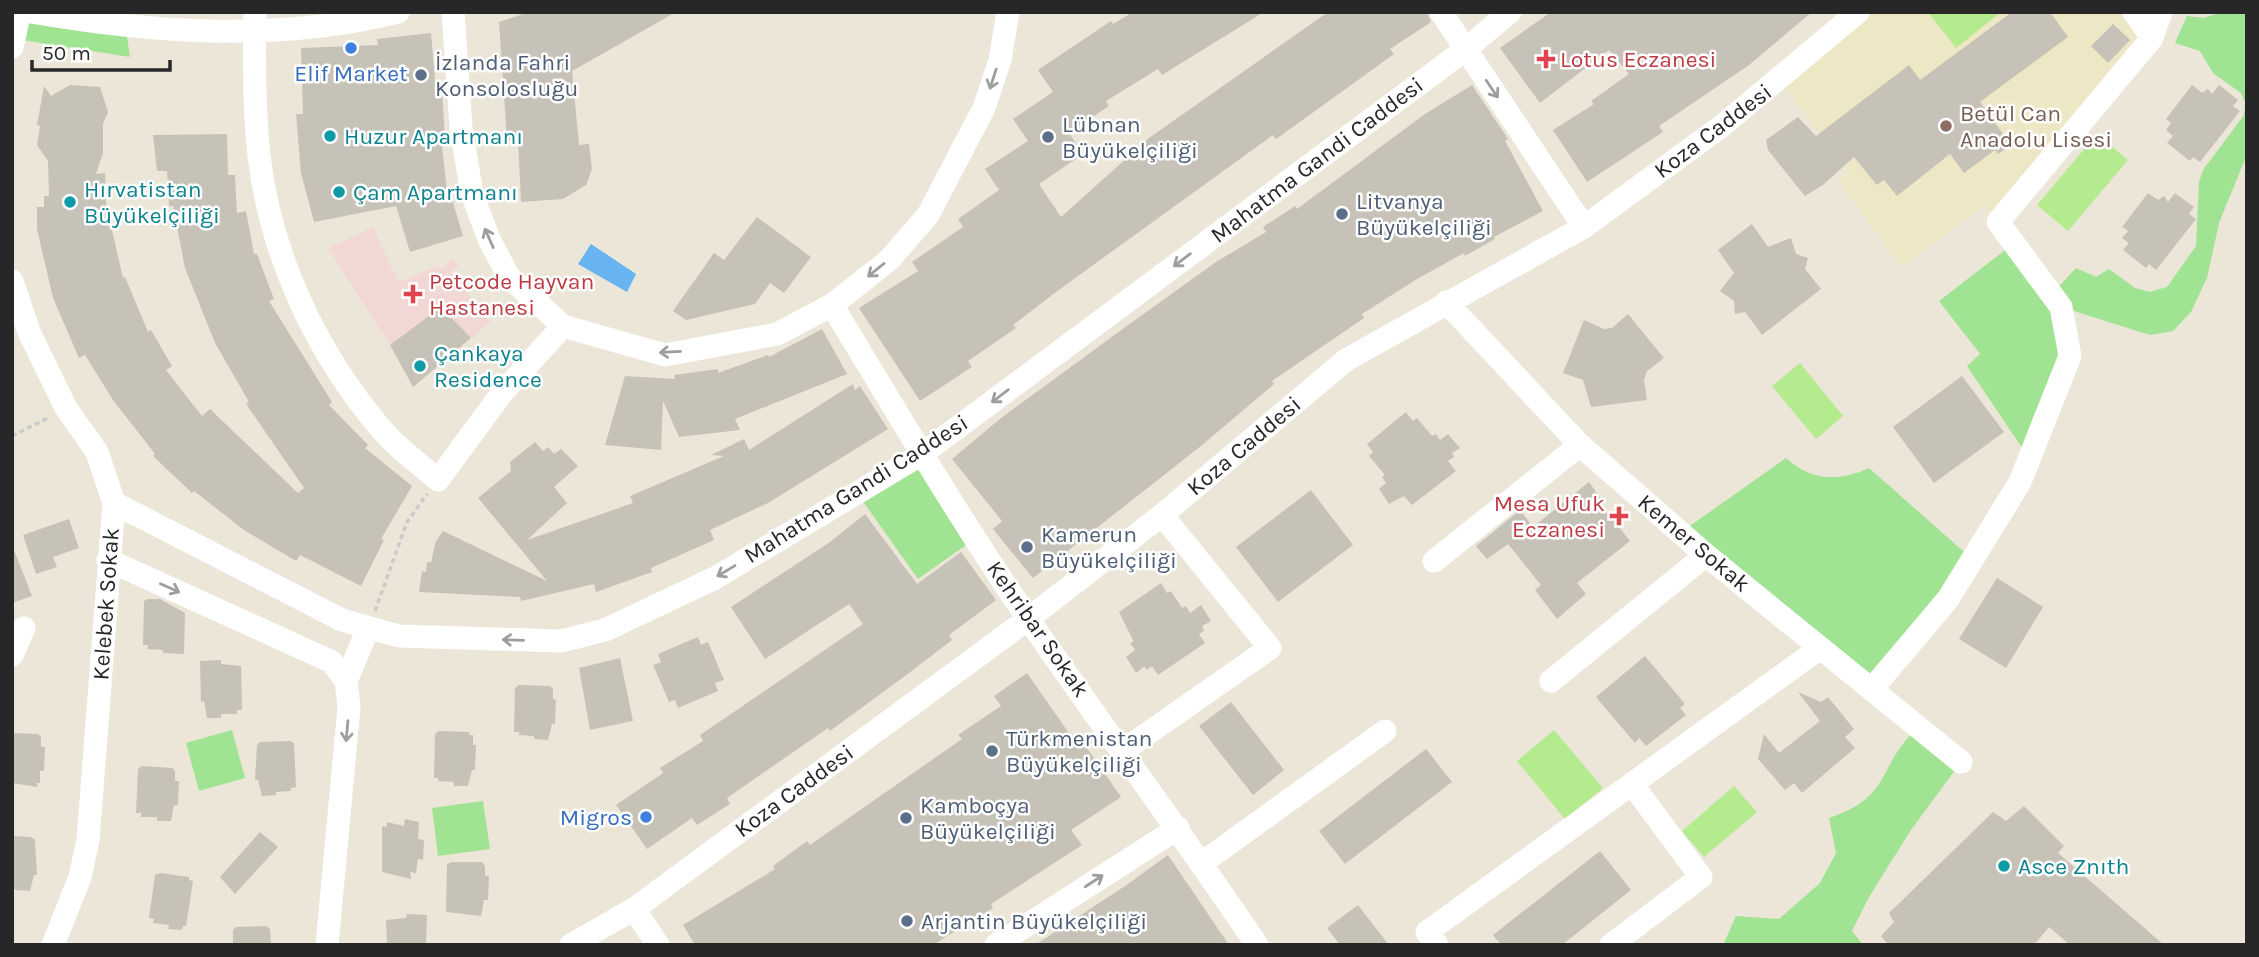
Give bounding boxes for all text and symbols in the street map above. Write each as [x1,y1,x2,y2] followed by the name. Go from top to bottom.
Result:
[32,28,170,72] scale bar
[343,40,359,56] marker: Elif Market
[42,41,91,65] text: 50 m
[1560,46,1716,73] place label: Lotus Eczanesi
[435,49,578,102] place label: İzlanda Fahri Konsolosluğu
[1538,51,1554,67] marker: Lotus Eczanesi
[294,60,408,87] place label: Elif Market
[413,67,429,83] marker: İzlanda Fahri Konsolosluğu
[986,67,999,89] one-way arrow
[1205,71,1429,249] street label: Mahatma Gandi Caddesi
[1649,78,1777,184] street label: Koza Caddesi
[1486,79,1500,99] one-way arrow
[1960,100,2112,153] place label: Betül Can Anadolu Lisesi
[1062,111,1198,164] place label: Lübnan Büyükelçiliği
[1938,118,1954,134] marker: Betül Can Anadolu Lisesi
[344,123,523,150] place label: Huzur Apartmanı
[322,128,338,144] marker: Huzur Apartmanı
[1040,129,1056,145] marker: Lübnan Büyükelçiliği
[84,176,220,229] place label: Hırvatistan Büyükelçiliği
[353,179,518,206] place label: Çam Apartmanı
[331,184,347,200] marker: Çam Apartmanı
[1356,188,1492,241] place label: Litvanya Büyükelçiliği
[62,194,78,210] marker: Hırvatistan Büyükelçiliği
[1334,206,1350,222] marker: Litvanya Büyükelçiliği
[482,228,495,249] one-way arrow
[1173,253,1192,267] one-way arrow
[868,262,886,278] one-way arrow
[429,268,594,321] place label: Petcode Hayvan Hastanesi
[403,284,423,304] marker: Petcode Hayvan Hastanesi
[434,340,542,393] place label: Çankaya Residence
[659,346,682,359] one-way arrow
[412,358,428,374] marker: Çankaya Residence
[991,388,1010,403] one-way arrow
[1182,391,1306,501] street label: Koza Caddesi
[739,409,973,569] street label: Mahatma Gandi Caddesi
[1632,488,1756,598] street label: Kemer Sokak
[1494,490,1605,543] place label: Mesa Ufuk Eczanesi
[1611,508,1627,524] marker: Mesa Ufuk Eczanesi
[1041,521,1177,574] place label: Kamerun Büyükelçiliği
[87,527,125,681] street label: Kelebek Sokak
[1019,539,1035,555] marker: Kamerun Büyükelçiliği
[981,556,1095,702] street label: Kehribar Sokak
[716,564,736,578] one-way arrow
[159,582,180,595] one-way arrow
[502,633,525,646] one-way arrow
[340,719,353,742] one-way arrow
[1006,725,1152,778] place label: Türkmenistan Büyükelçiliği
[729,739,859,843] street label: Koza Caddesi
[984,743,1000,759] marker: Türkmenistan Büyükelçiliği
[920,792,1056,845] place label: Kamboçya Büyükelçiliği
[560,804,632,831] place label: Migros
[638,809,654,825] marker: Migros
[898,810,914,826] marker: Kamboçya Büyükelçiliği
[2018,853,2129,880] place label: Asce Znıth
[1996,858,2012,874] marker: Asce Znıth
[1084,874,1104,888] one-way arrow
[921,908,1147,935] place label: Arjantin Büyükelçiliği
[899,913,915,929] marker: Arjantin Büyükelçiliği

